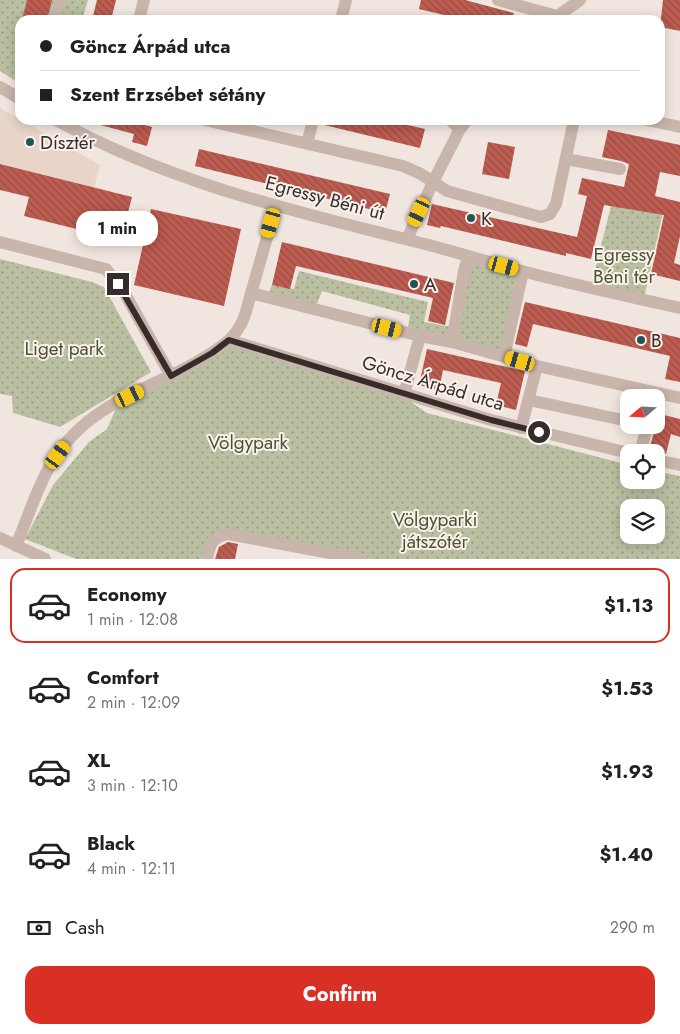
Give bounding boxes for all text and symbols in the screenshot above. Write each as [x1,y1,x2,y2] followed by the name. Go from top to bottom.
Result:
[70,33,230,60] text: Göncz Árpád utca
[70,81,265,108] text: Szent Erzsébet sétány
[40,129,96,156] place label: Dísztér
[24,136,36,148] marker: Dísztér
[263,169,388,227] street label: Egressy Béni út
[405,195,432,229] car
[481,205,492,232] place label: K
[259,207,282,239] car
[77,212,159,246] callout: 1 min
[465,212,477,224] marker: K
[97,217,137,240] text: 1 min
[593,241,655,290] park label: Egressy Béni tér
[487,255,520,277] car
[424,271,437,298] place label: A
[107,273,129,295] route end
[408,278,420,290] marker: A
[370,317,403,339] car
[651,327,662,354] place label: B
[635,334,647,346] marker: B
[24,335,104,362] park label: Liget park
[359,349,507,417] street label: Göncz Árpád utca
[503,350,536,372] car
[113,383,146,409] car
[620,389,665,434] north arrow
[620,389,665,544] map controls
[528,421,550,443] route start
[208,429,289,456] park label: Völgypark
[43,438,72,472] car
[620,444,665,489] button: locate
[620,499,665,544] button: layers
[393,506,477,555] park label: Völgyparki játszótér
[87,581,167,608] text: Economy
[27,583,72,628] icon: car
[604,592,653,619] text: $1.13
[87,608,178,631] text: 1 min · 12:08
[87,664,159,691] text: Comfort
[27,666,72,711] icon: car
[601,675,653,702] text: $1.53
[87,691,180,714] text: 2 min · 12:09
[87,747,110,774] text: XL
[27,749,72,794] icon: car
[601,758,653,785] text: $1.93
[87,774,178,797] text: 3 min · 12:10
[87,830,135,857] text: Black
[27,832,72,877] icon: car
[600,841,653,868] text: $1.40
[87,857,176,880] text: 4 min · 12:11
[25,914,53,942] icon: cash
[65,914,105,941] text: Cash
[610,916,655,939] text: 290 m
[25,966,655,1024] button: Confirm

